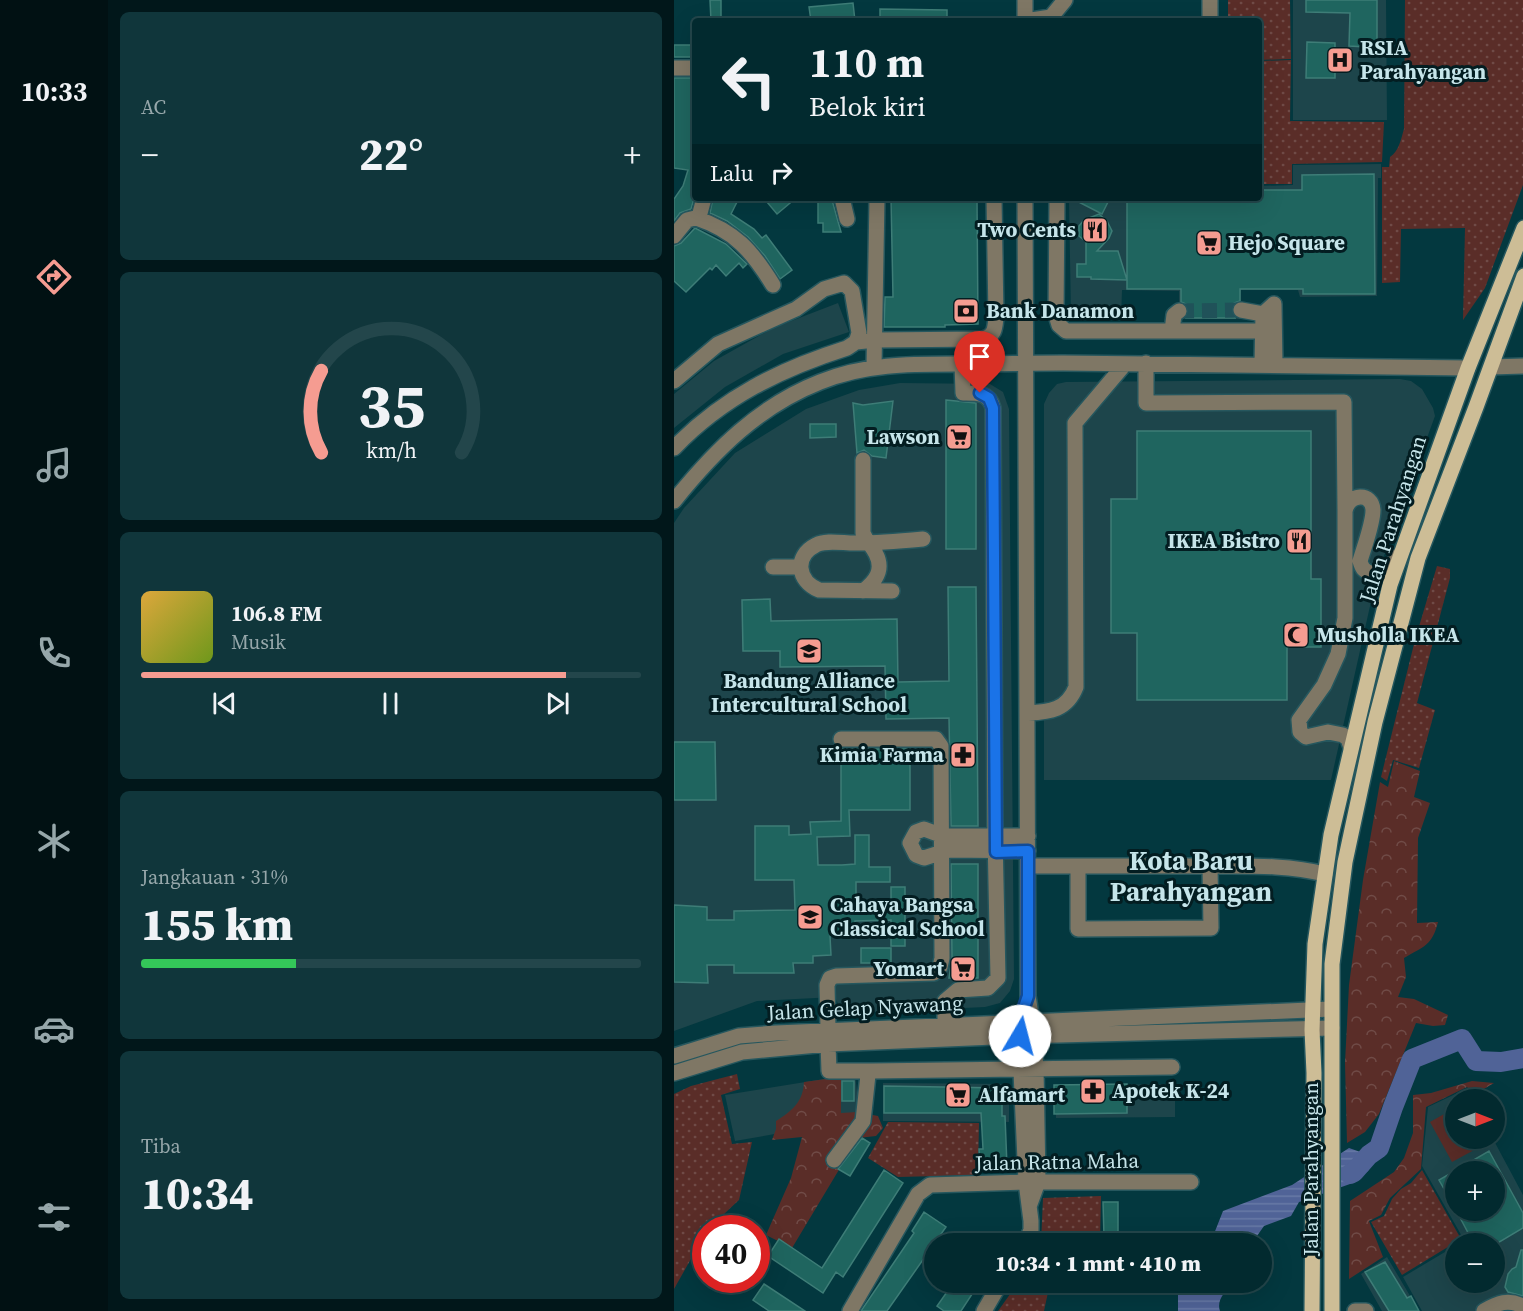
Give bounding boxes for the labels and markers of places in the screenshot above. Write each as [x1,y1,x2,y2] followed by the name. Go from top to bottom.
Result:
[1360,33,1486,86] place label: RSIA Parahyangan
[1325,45,1355,75] hospital icon: RSIA Parahyangan
[977,215,1076,244] place label: Two Cents
[1080,215,1110,245] restaurant icon: Two Cents
[1194,228,1224,258] supermarket icon: Hejo Square
[1228,228,1345,257] place label: Hejo Square
[951,296,981,326] bank icon: Bank Danamon
[986,296,1134,325] place label: Bank Danamon
[954,331,1005,393] pin
[867,422,940,451] place label: Lawson
[944,422,974,452] supermarket icon: Lawson
[1167,526,1280,555] place label: IKEA Bistro
[1284,526,1314,556] restaurant icon: IKEA Bistro
[1281,620,1311,650] mosque icon: Musholla IKEA
[1316,620,1459,649] place label: Musholla IKEA
[794,636,824,666] school or university icon: Bandung Alliance Intercultural School
[711,666,907,719] place label: Bandung Alliance Intercultural School
[819,740,945,769] place label: Kimia Farma
[948,740,978,770] pharmacy icon: Kimia Farma
[830,890,985,943] place label: Cahaya Bangsa Classical School
[795,902,825,932] school or university icon: Cahaya Bangsa Classical School
[873,954,944,983] place label: Yomart
[948,954,978,984] supermarket icon: Yomart
[1078,1076,1108,1106] pharmacy icon: Apotek K-24
[1112,1076,1229,1105] place label: Apotek K-24
[943,1080,973,1110] supermarket icon: Alfamart
[978,1080,1066,1109] place label: Alfamart

